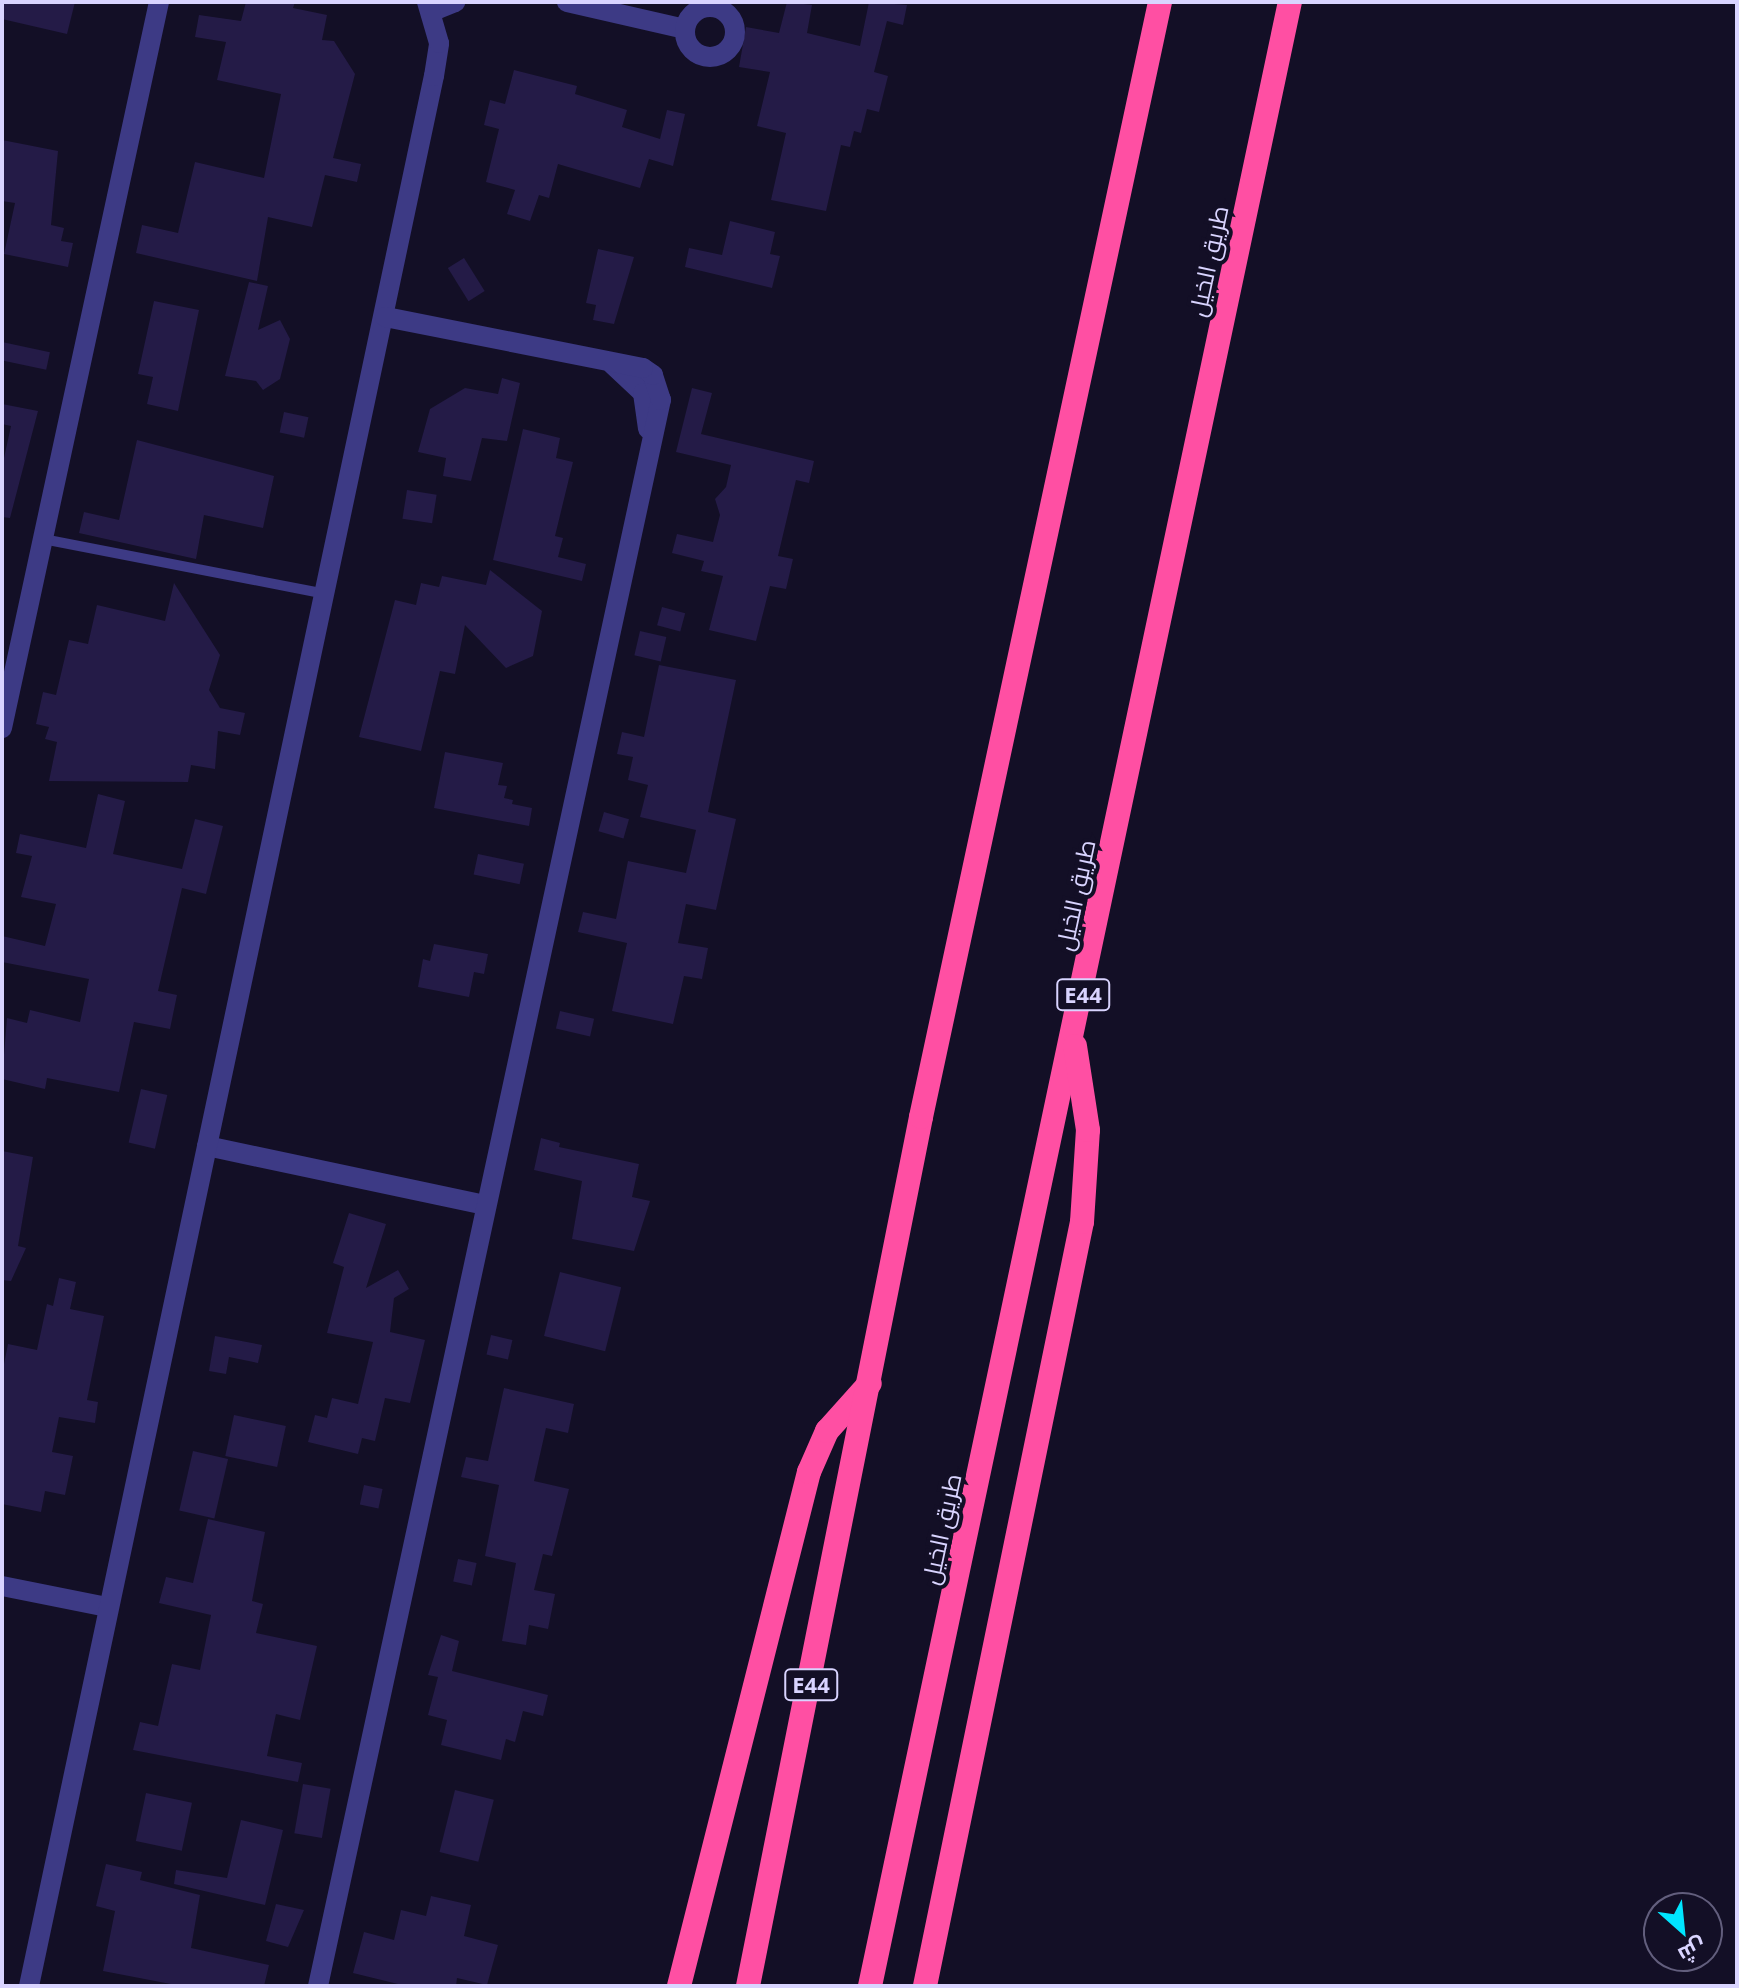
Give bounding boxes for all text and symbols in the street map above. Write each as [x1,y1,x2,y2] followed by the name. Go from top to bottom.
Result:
[1182,203,1234,319] street label: طريق الخيل
[1049,837,1101,953] street label: طريق الخيل
[1055,977,1111,1013] road number: E44
[915,1471,967,1587] street label: طريق الخيل
[783,1667,839,1703] road number: E44
[1643,1892,1723,1972] north arrow
[1674,1932,1712,1971] text: ش

